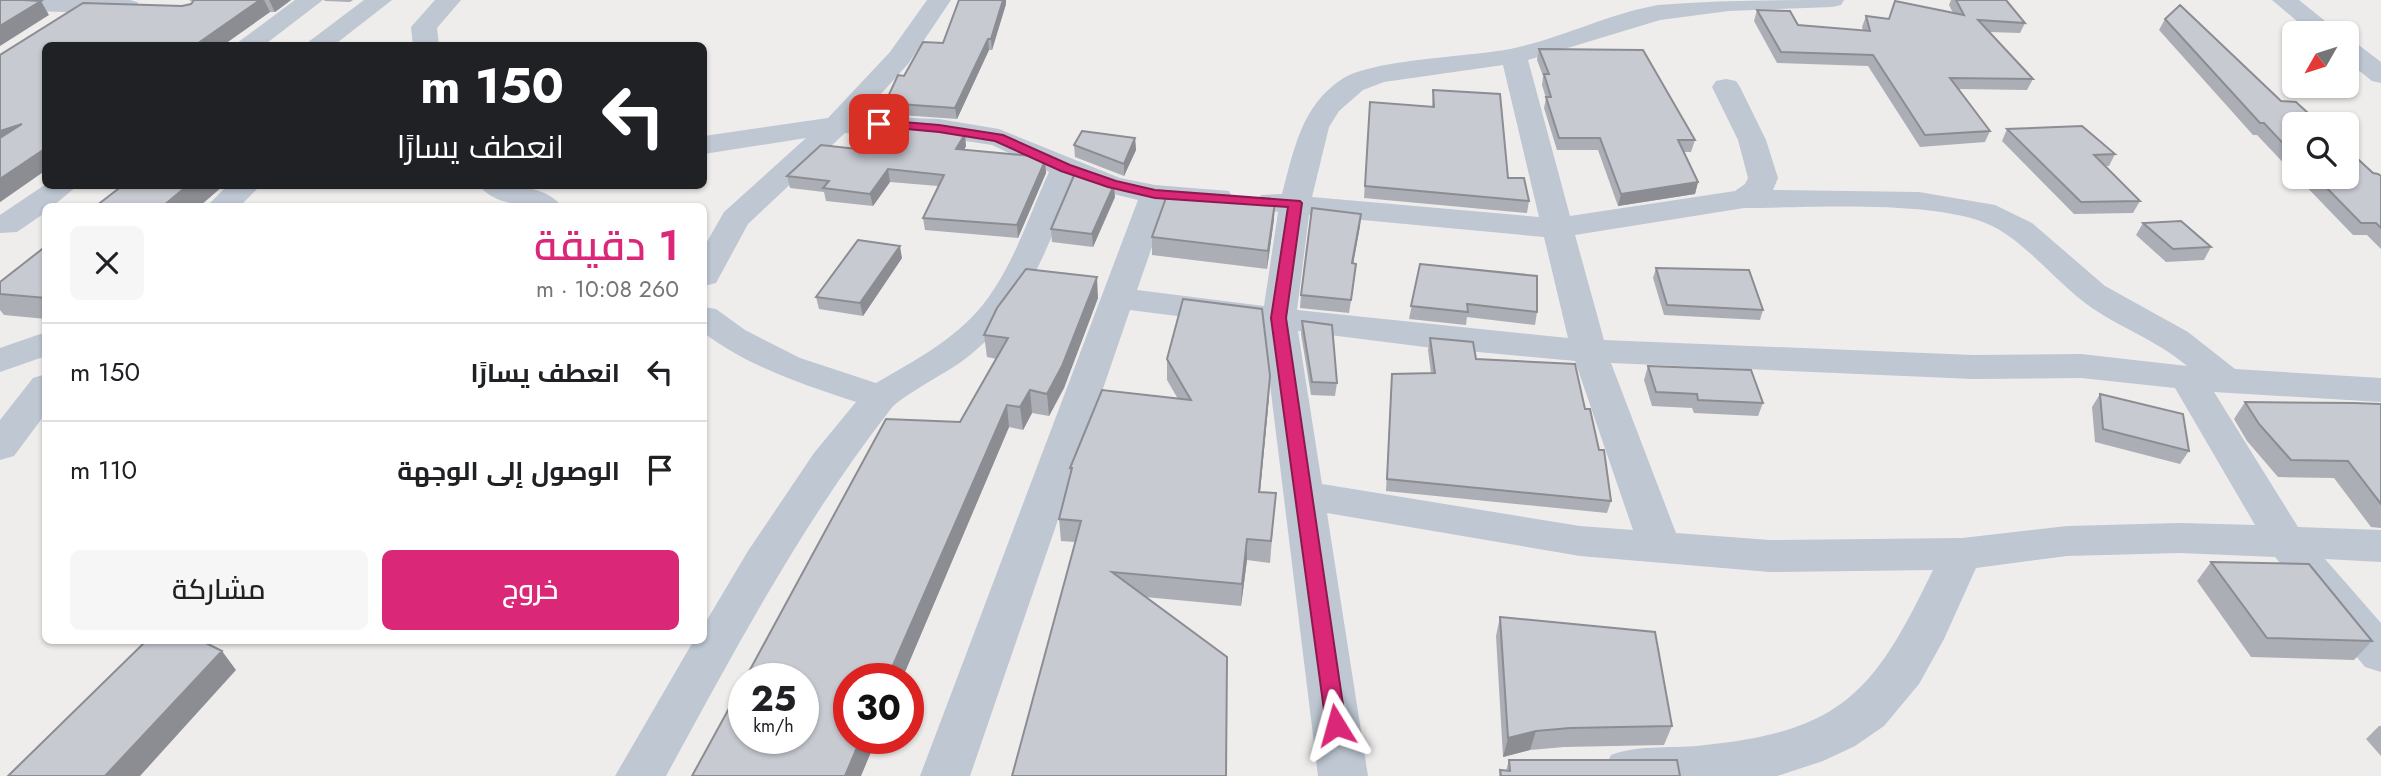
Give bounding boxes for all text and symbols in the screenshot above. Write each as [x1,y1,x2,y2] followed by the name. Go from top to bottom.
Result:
[2282,21,2359,98] north arrow
[2282,21,2359,189] map controls
[420,51,564,121] text: 150 m
[588,70,679,161] icon: left
[849,94,909,154] pin
[860,105,898,143] icon: arrive
[2282,112,2359,189] button: search
[397,124,564,170] text: انعطف يسارًا
[534,215,679,276] text: 1 دقيقة
[70,226,144,300] button: close
[536,272,679,306] text: 260 m · 10:08
[70,353,140,391] text: 150 m
[641,353,679,391] icon: left
[470,354,620,392] text: انعطف يسارًا
[70,451,137,489] text: 110 m
[641,451,679,489] icon: arrive
[397,452,620,490] text: الوصول إلى الوجهة
[70,550,368,630] button: مشاركة
[382,550,679,630] button: خروج
[833,663,924,754] speed limit sign: 30
[751,674,796,724] text: 25
[1299,688,1373,762] position arrow
[753,713,794,739] text: km/h

